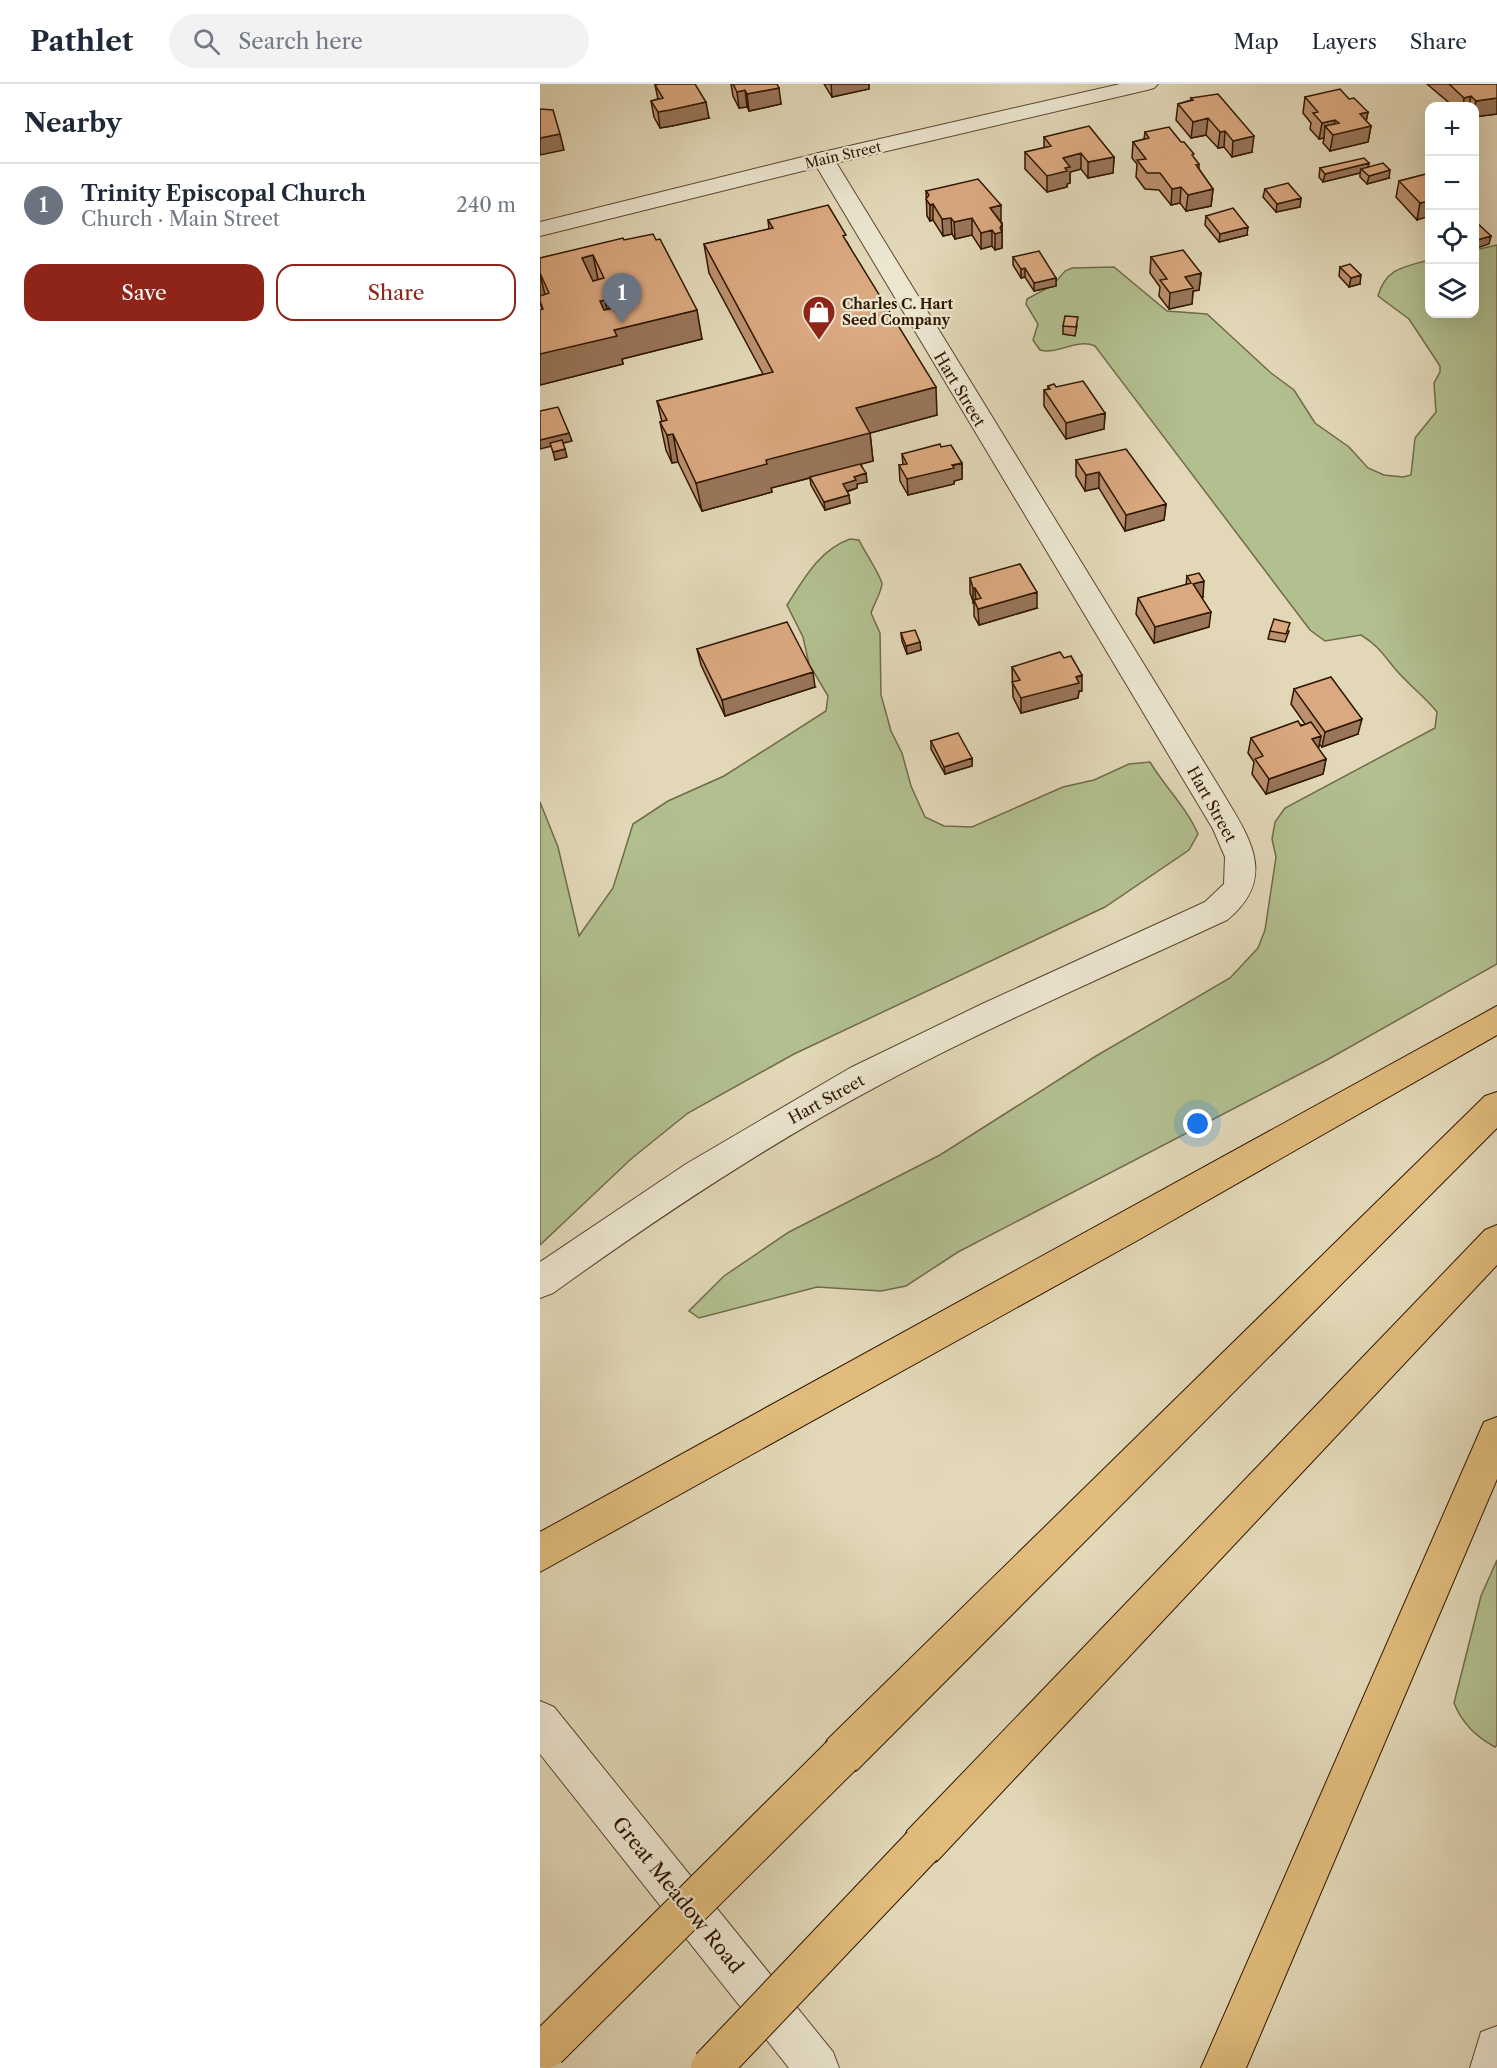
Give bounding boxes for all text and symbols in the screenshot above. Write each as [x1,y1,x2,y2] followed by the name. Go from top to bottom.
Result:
[169,14,589,68] search box
[30,24,133,58] text: Pathlet
[190,25,223,58] icon: search
[238,28,363,55] text: Search here
[1234,29,1279,54] text: Map
[1312,29,1377,54] text: Layers
[1410,29,1467,54] text: Share
[1425,102,1479,318] map controls
[1425,102,1479,156] button: +
[24,107,122,139] text: Nearby
[803,137,883,173] street label: Main Street
[1425,156,1479,210] button: −
[81,180,366,207] text: Trinity Episcopal Church
[39,193,48,217] text: 1
[456,193,516,217] text: 240 m
[81,207,280,231] text: Church · Main Street
[1425,210,1479,264] button: locate
[24,264,264,321] button: Save
[276,264,516,321] button: Share
[1425,264,1479,318] button: layers
[602,274,641,323] pin: 1
[801,294,837,341] shop icon: Charles C. Hart Seed Company
[842,295,953,329] place label: Charles C. Hart Seed Company
[930,348,990,430] street label: Hart Street
[1183,762,1241,846] street label: Hart Street
[784,1070,868,1128] street label: Hart Street
[1183,1109,1212,1138] your location
[607,1812,749,1978] street label: Great Meadow Road

